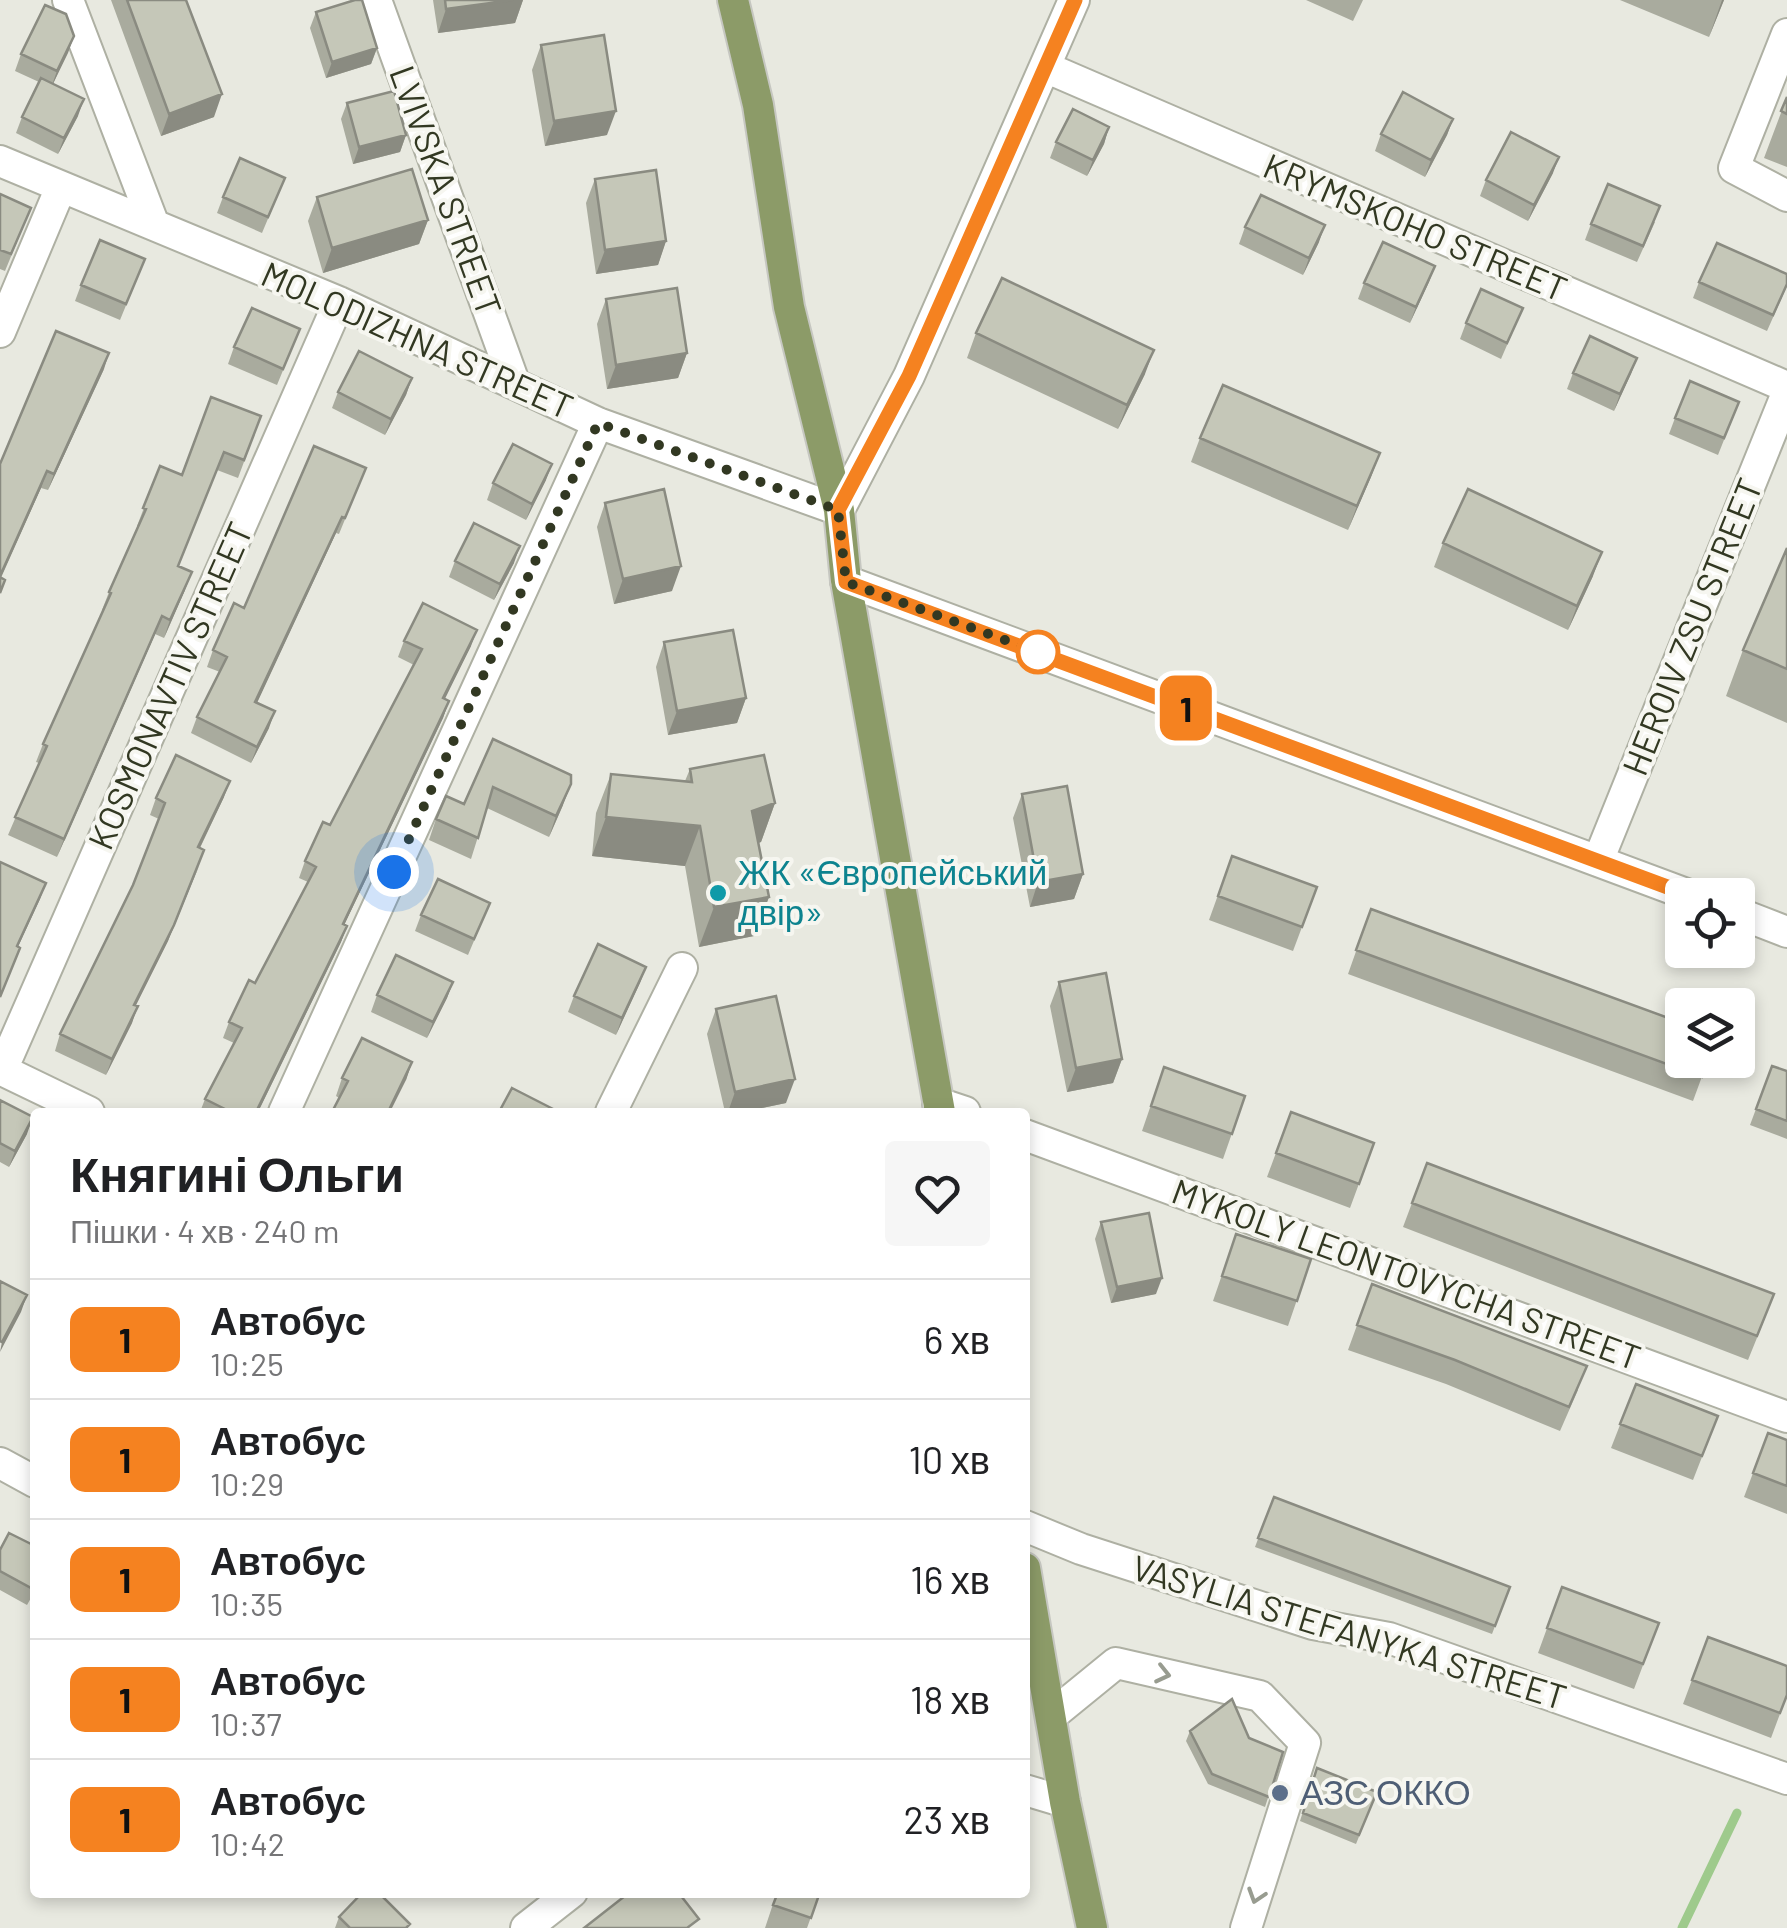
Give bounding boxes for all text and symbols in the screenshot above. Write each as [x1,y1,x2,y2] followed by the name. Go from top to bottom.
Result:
[382,59,512,321] street label: LVIVSKA STREET
[1258,143,1574,309] street label: KRYMSKOHO STREET
[256,252,580,427] street label: MOLODIZHNA STREET
[1612,472,1770,781] street label: HEROIV ZSU STREET
[78,515,260,855] street label: KOSMONAVTIV STREET
[1017,631,1059,673] unlabelled marker
[1154,676,1218,740] line badge: 1
[1180,687,1192,729] text: 1
[369,847,419,897] your location
[738,850,1047,932] place label: ЖК «Європейський двір»
[1665,878,1755,1078] map controls
[1665,878,1755,968] button: locate
[707,882,729,904] marker: ЖК «Європейський двір»
[1665,988,1755,1078] button: layers
[885,1141,990,1246] button: heart
[70,1144,404,1202] text: Княгині Ольги
[1167,1169,1647,1378] street label: MYKOLY LEONTOVYCHA STREET
[70,1211,339,1249] text: Пішки · 4 хв · 240 m
[210,1297,366,1343] text: Автобус
[924,1316,990,1362] text: 6 хв
[119,1318,131,1360] text: 1
[210,1344,284,1382] text: 10:25
[210,1417,366,1463] text: Автобус
[908,1436,990,1482] text: 10 хв
[119,1438,131,1480] text: 1
[210,1464,284,1502] text: 10:29
[210,1537,366,1583] text: Автобус
[1127,1545,1572,1717] street label: VASYLIA STEFANYKA STREET
[910,1556,990,1602] text: 16 хв
[119,1558,131,1600] text: 1
[210,1584,283,1622] text: 10:35
[210,1657,366,1703] text: Автобус
[1154,1662,1171,1683] one-way arrow
[910,1676,990,1722] text: 18 хв
[119,1678,131,1720] text: 1
[210,1704,282,1742] text: 10:37
[1300,1770,1471,1812] place label: АЗС ОККО
[210,1777,366,1823] text: Автобус
[1269,1782,1291,1804] marker: АЗС ОККО
[904,1796,990,1842] text: 23 хв
[119,1798,131,1840] text: 1
[210,1824,285,1862] text: 10:42
[1248,1886,1268,1903] one-way arrow

